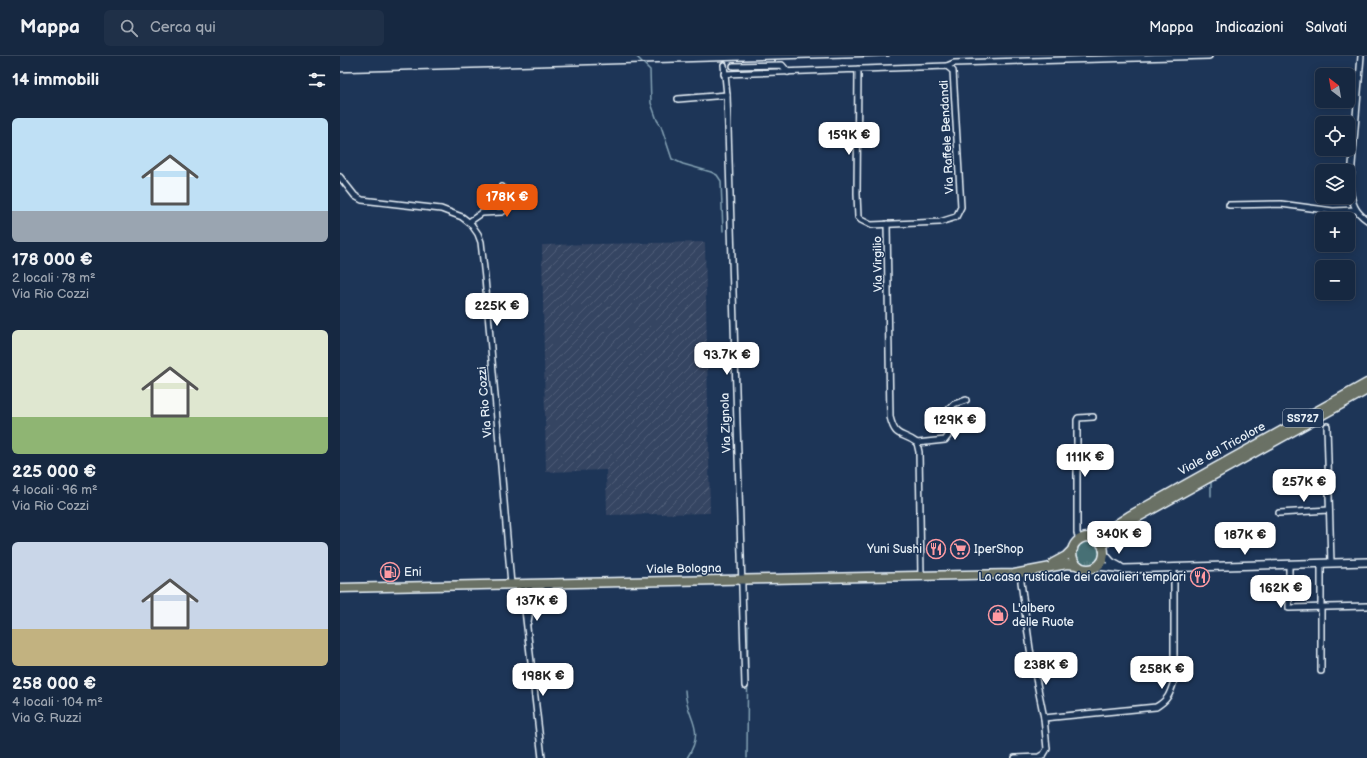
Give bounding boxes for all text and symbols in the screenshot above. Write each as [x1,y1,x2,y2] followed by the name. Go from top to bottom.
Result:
[104,10,384,46] search box
[20,16,80,39] text: Mappa
[118,17,140,39] icon: search
[150,18,216,37] text: Cerca qui
[1149,19,1193,36] text: Mappa
[1215,19,1283,36] text: Indicazioni
[1305,19,1347,36] text: Salvati
[1315,68,1355,108] north arrow
[1315,68,1355,300] map controls
[306,69,328,91] icon: filters
[12,70,99,90] text: 14 immobili
[937,80,957,194] street label: Via Raffele Bendandi
[1315,116,1355,156] button: locate
[816,122,882,156] pin: 159K €
[828,127,870,143] text: 159K €
[134,144,206,216] icon: home
[1315,164,1355,204] button: layers
[474,184,540,218] pin: 178K €
[486,189,528,205] text: 178K €
[1315,212,1355,252] button: +
[870,236,886,292] street label: Via Virgilio
[12,250,93,270] text: 178 000 €
[1315,260,1355,300] button: −
[12,270,96,286] text: 2 locali · 78 m²
[12,286,89,302] text: Via Rio Cozzi
[464,293,530,327] pin: 225K €
[474,298,520,314] text: 225K €
[690,342,764,376] pin: 93.7K €
[703,347,751,363] text: 93.7K €
[134,356,206,428] icon: home
[474,366,496,438] street label: Via Rio Cozzi
[717,392,735,453] street label: Via Zignola
[922,407,988,441] pin: 129K €
[1283,409,1323,427] road number: SS727
[933,412,977,428] text: 129K €
[1176,419,1268,479] street label: Viale del Tricolore
[1052,444,1118,478] pin: 111K €
[1066,449,1104,465] text: 111K €
[12,462,96,482] text: 225 000 €
[1271,469,1337,503] pin: 257K €
[1282,474,1326,490] text: 257K €
[12,482,98,498] text: 4 locali · 96 m²
[12,498,89,514] text: Via Rio Cozzi
[1086,521,1152,555] pin: 340K €
[1212,522,1278,556] pin: 187K €
[1096,526,1142,542] text: 340K €
[1224,527,1266,543] text: 187K €
[925,538,947,560] restaurant icon: Yuni Sushi
[949,538,971,560] supermarket icon: IperShop
[866,542,922,557] place label: Yuni Sushi
[974,542,1024,557] place label: IperShop
[379,561,401,583] fuel station icon: Eni
[646,561,722,577] street label: Viale Bologna
[404,565,422,580] place label: Eni
[1189,566,1211,588] restaurant icon: La casa rusticale dei cavalieri templari
[134,568,206,640] icon: home
[978,570,1186,585] place label: La casa rusticale dei cavalieri templari
[1248,575,1314,609] pin: 162K €
[1259,580,1303,596] text: 162K €
[504,588,570,622] pin: 137K €
[516,593,558,609] text: 137K €
[1012,601,1074,630] place label: L'albero delle Ruote
[987,604,1009,626] shop icon: L'albero delle Ruote
[1013,652,1079,686] pin: 238K €
[1129,656,1195,690] pin: 258K €
[1023,657,1069,673] text: 238K €
[1139,661,1185,677] text: 258K €
[510,663,576,697] pin: 198K €
[521,668,565,684] text: 198K €
[12,674,96,694] text: 258 000 €
[12,694,103,710] text: 4 locali · 104 m²
[12,710,82,726] text: Via G. Ruzzi

